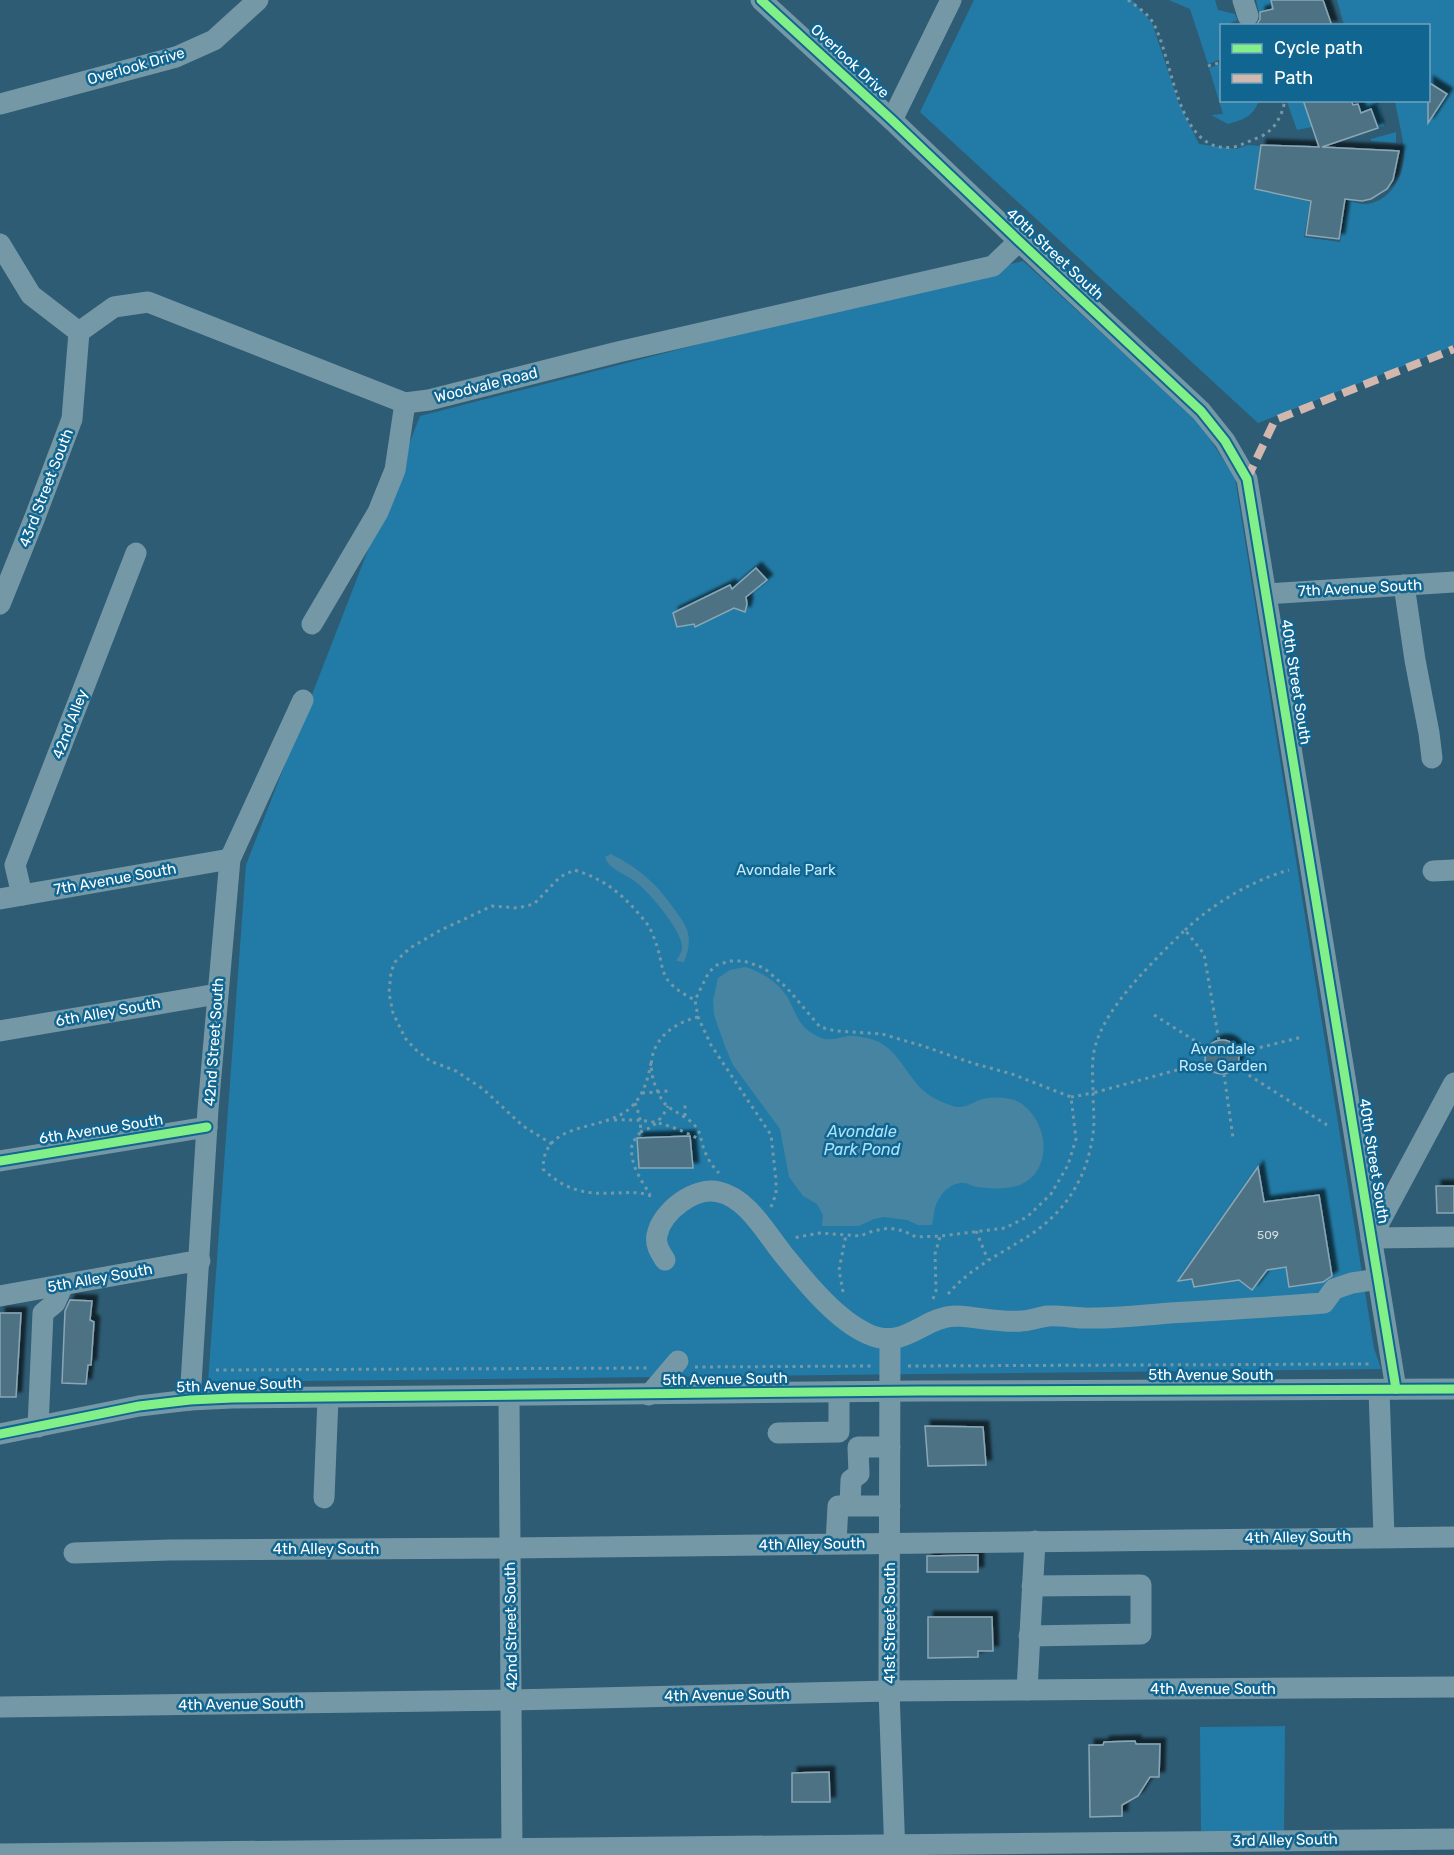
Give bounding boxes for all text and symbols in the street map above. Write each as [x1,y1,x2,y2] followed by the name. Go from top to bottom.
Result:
[807,20,893,102] street label: Overlook Drive
[1220,24,1430,102] legend
[1274,37,1363,59] text: Cycle path
[85,43,187,89] street label: Overlook Drive
[1274,67,1313,89] text: Path
[1003,204,1107,304] street label: 40th Street South
[433,364,539,406] street label: Woodvale Road
[15,426,77,550] street label: 43rd Street South
[1298,576,1422,600] street label: 7th Avenue South
[1277,618,1315,746] street label: 40th Street South
[48,687,92,761] street label: 42nd Alley
[52,859,178,899] street label: 7th Avenue South
[736,861,836,879] park label: Avondale Park
[201,977,227,1107] street label: 42nd Street South
[54,994,162,1030] street label: 6th Alley South
[1179,1040,1267,1075] park label: Avondale Rose Garden
[1355,1097,1393,1225] street label: 40th Street South
[38,1110,164,1148] street label: 6th Avenue South
[824,1122,901,1159] water label: Avondale Park Pond
[1257,1228,1279,1242] house number: 509
[46,1260,154,1296] street label: 5th Alley South
[1148,1366,1274,1384] street label: 5th Avenue South
[662,1369,788,1389] street label: 5th Avenue South
[176,1374,302,1396] street label: 5th Avenue South
[1245,1527,1351,1547] street label: 4th Alley South
[759,1534,865,1554] street label: 4th Alley South
[273,1540,379,1558] street label: 4th Alley South
[501,1561,521,1691] street label: 42nd Street South
[881,1562,899,1684] street label: 41st Street South
[1150,1680,1276,1698] street label: 4th Avenue South
[664,1685,790,1705] street label: 4th Avenue South
[178,1694,304,1714] street label: 4th Avenue South
[1232,1830,1338,1850] street label: 3rd Alley South

